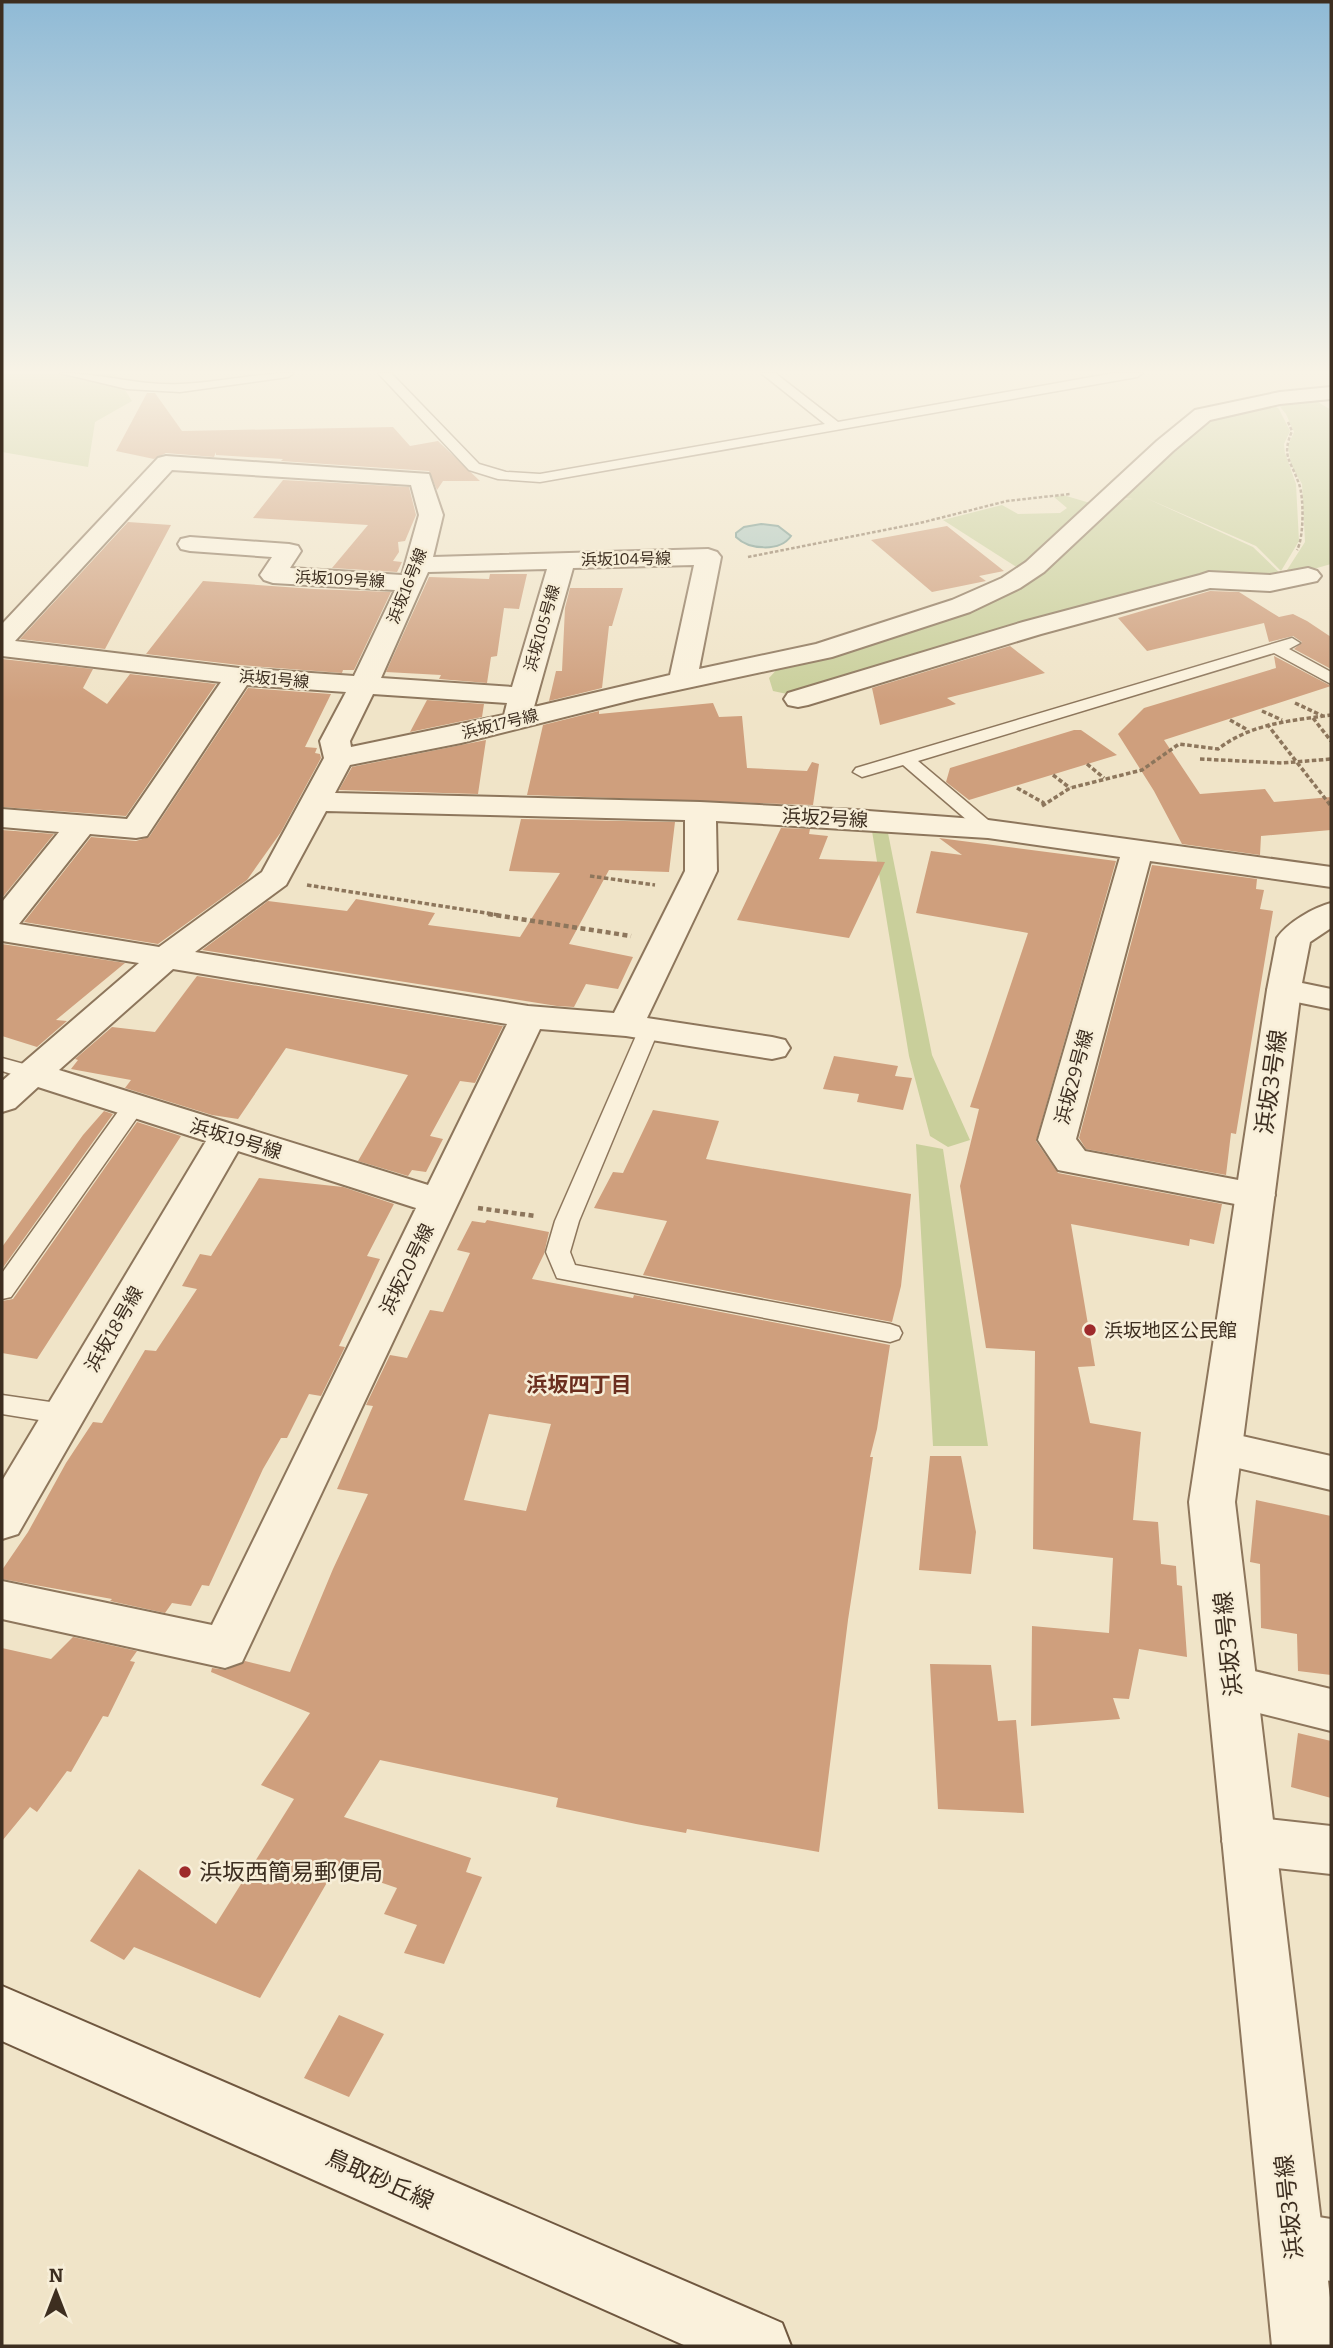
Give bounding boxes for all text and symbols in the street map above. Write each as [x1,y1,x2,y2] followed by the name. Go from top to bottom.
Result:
[383,545,431,627] street label: 浜坂16号線
[581,549,671,569] street label: 浜坂104号線
[294,567,386,591] street label: 浜坂109号線
[521,582,563,674] street label: 浜坂105号線
[238,666,310,692] street label: 浜坂1号線
[460,705,540,743] street label: 浜坂17号線
[781,804,869,832] street label: 浜坂2号線
[1050,1027,1098,1127] street label: 浜坂29号線
[1250,1028,1292,1136] street label: 浜坂3号線
[187,1114,285,1164] street label: 浜坂19号線
[375,1220,439,1318] street label: 浜坂20号線
[80,1282,148,1376] street label: 浜坂18号線
[1104,1319,1237,1342] place label: 浜坂地区公民館
[1082,1322,1098,1338] marker: 浜坂地区公民館
[527,1372,632,1398] district label: 浜坂四丁目
[1209,1590,1247,1698] street label: 浜坂3号線
[199,1858,383,1886] place label: 浜坂西簡易郵便局
[177,1864,193,1880] marker: 浜坂西簡易郵便局
[322,2143,438,2215] street label: 鳥取砂丘線
[1270,2153,1308,2261] street label: 浜坂3号線
[21,2257,91,2327] north arrow
[49,2264,64,2287] text: N

